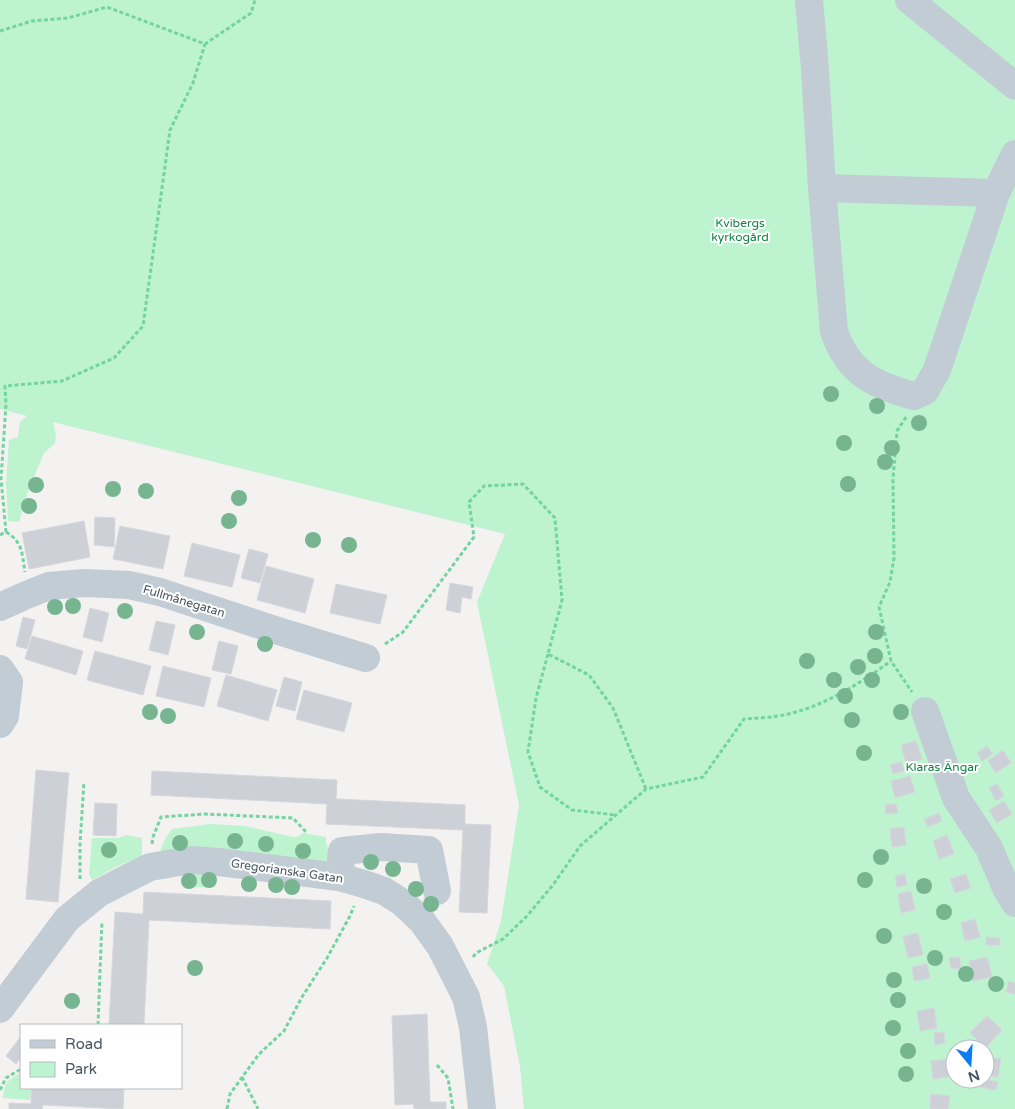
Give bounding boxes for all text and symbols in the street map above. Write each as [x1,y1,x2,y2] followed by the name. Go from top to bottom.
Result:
[711,216,769,244] park label: Kvibergs kyrkogård
[141,582,227,620] street label: Fullmånegatan
[905,760,979,774] park label: Klaras Ängar
[230,856,344,886] street label: Gregorianska Gatan
[20,1024,182,1089] legend
[65,1035,103,1053] text: Road
[945,1039,995,1089] north arrow
[65,1060,97,1078] text: Park
[966,1066,982,1086] text: N

